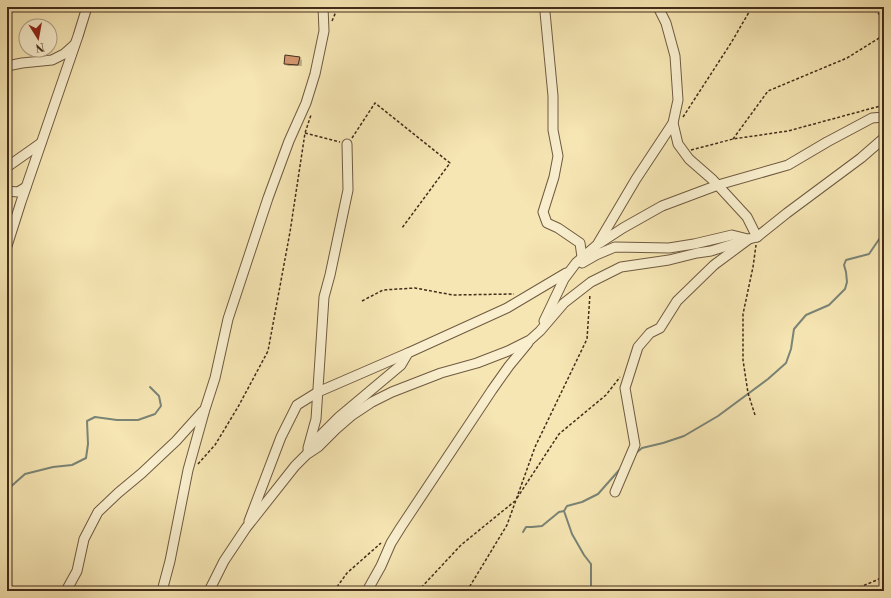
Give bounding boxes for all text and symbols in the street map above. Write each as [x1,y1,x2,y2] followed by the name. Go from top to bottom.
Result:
[18,18,58,58] north arrow
[34,39,45,55] text: N

